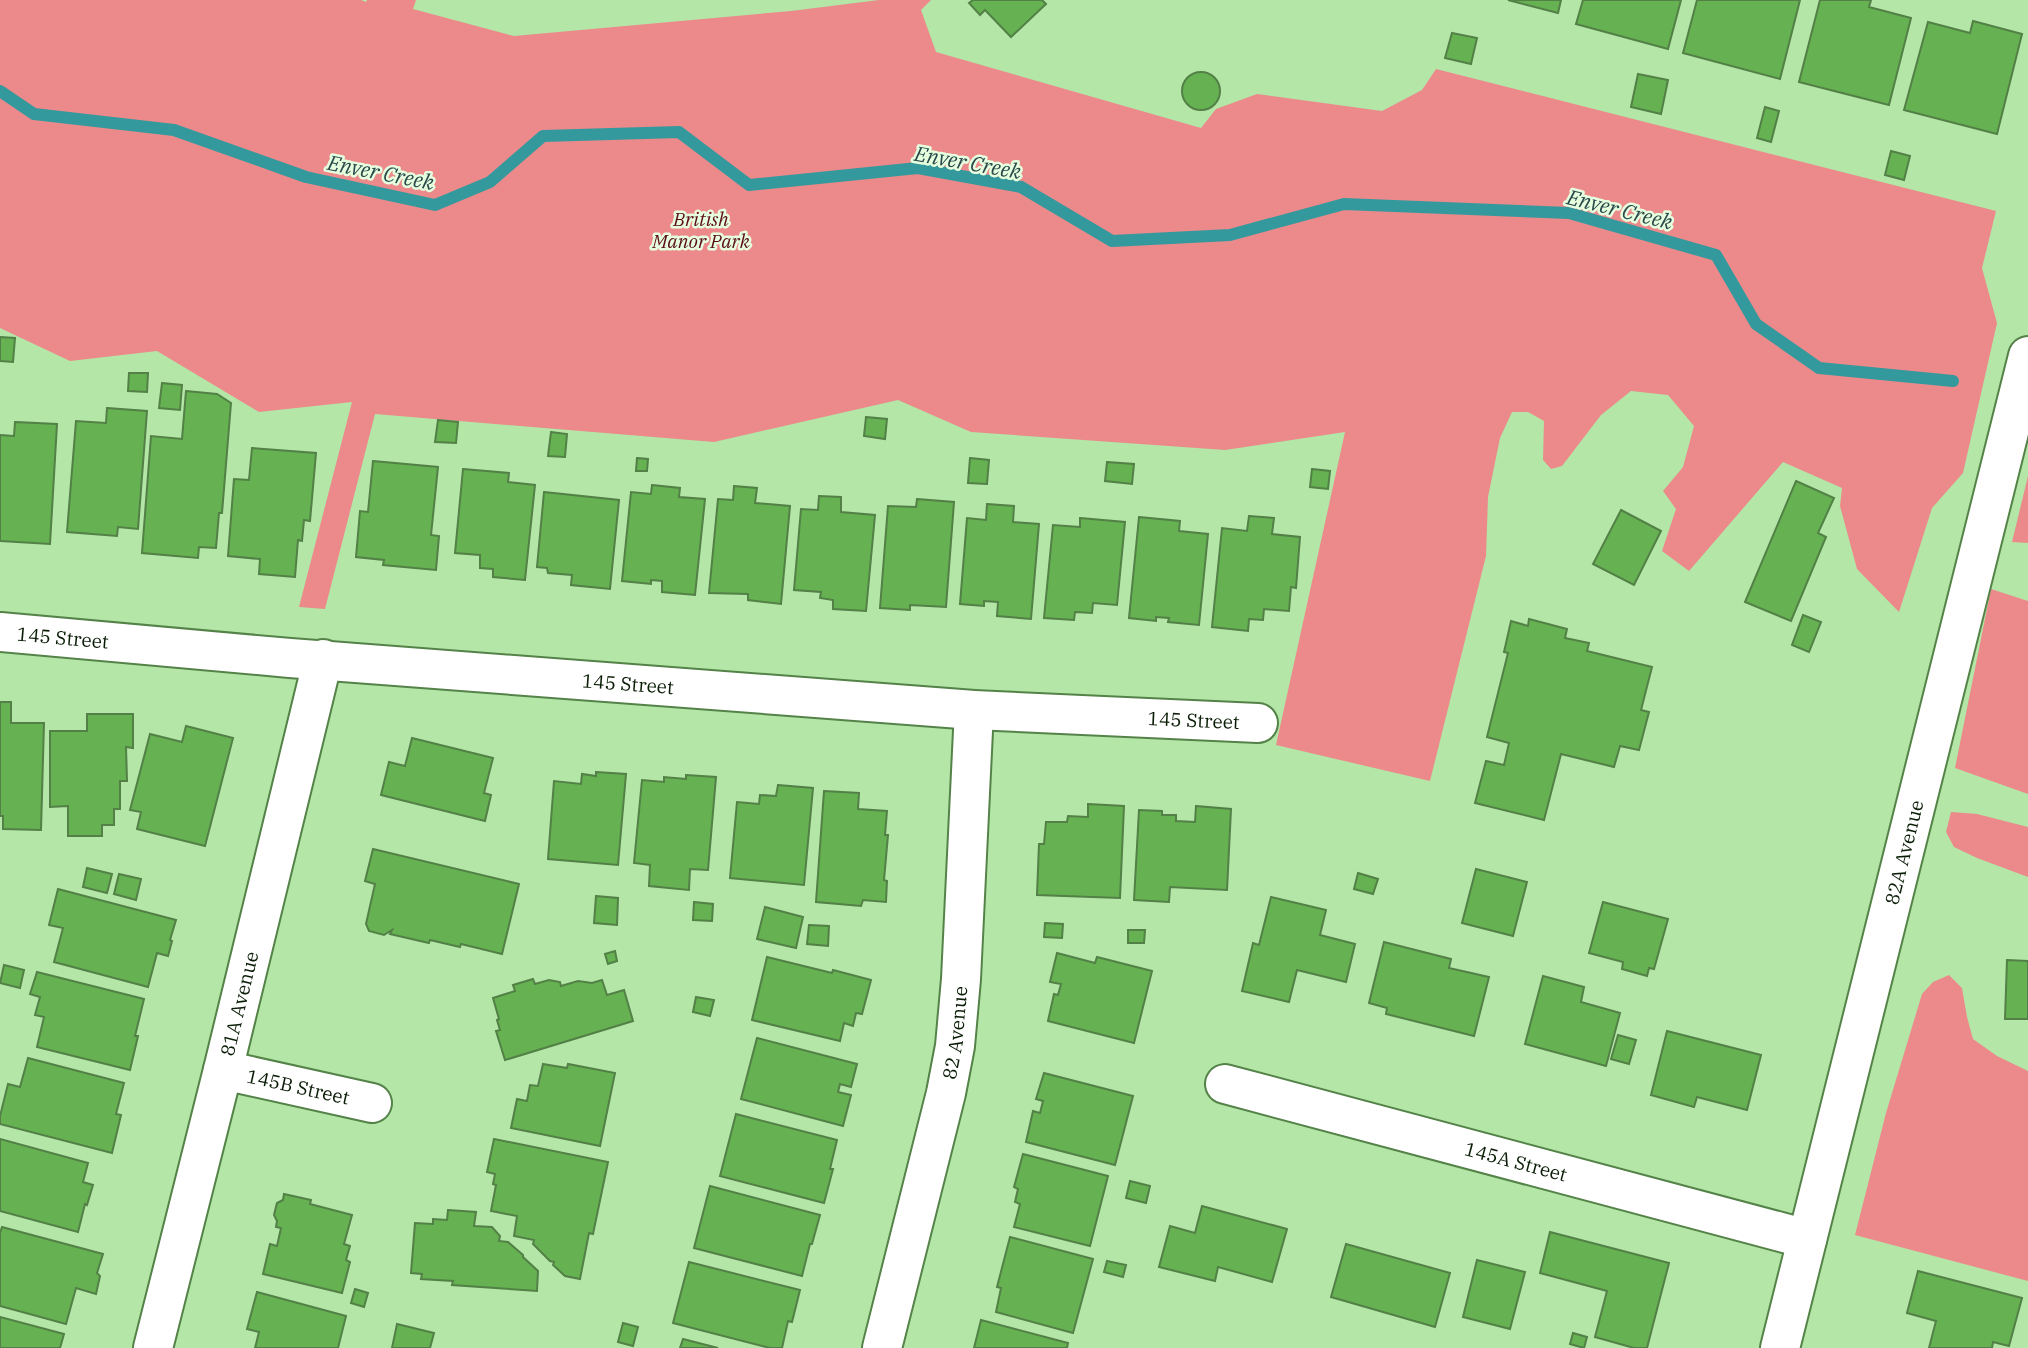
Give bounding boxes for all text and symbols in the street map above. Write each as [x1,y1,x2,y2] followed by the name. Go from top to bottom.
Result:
[912,139,1024,185] water label: Enver Creek
[324,148,437,196] water label: Enver Creek
[1563,182,1676,236] water label: Enver Creek
[651,207,751,253] park label: British Manor Park
[16,622,110,654] street label: 145 Street
[581,668,675,699] street label: 145 Street
[1147,706,1240,734] street label: 145 Street
[1879,797,1929,907] street label: 82A Avenue
[215,949,263,1058] street label: 81A Avenue
[937,985,972,1081] street label: 82 Avenue
[244,1064,352,1110] street label: 145B Street
[1462,1136,1570,1187] street label: 145A Street

